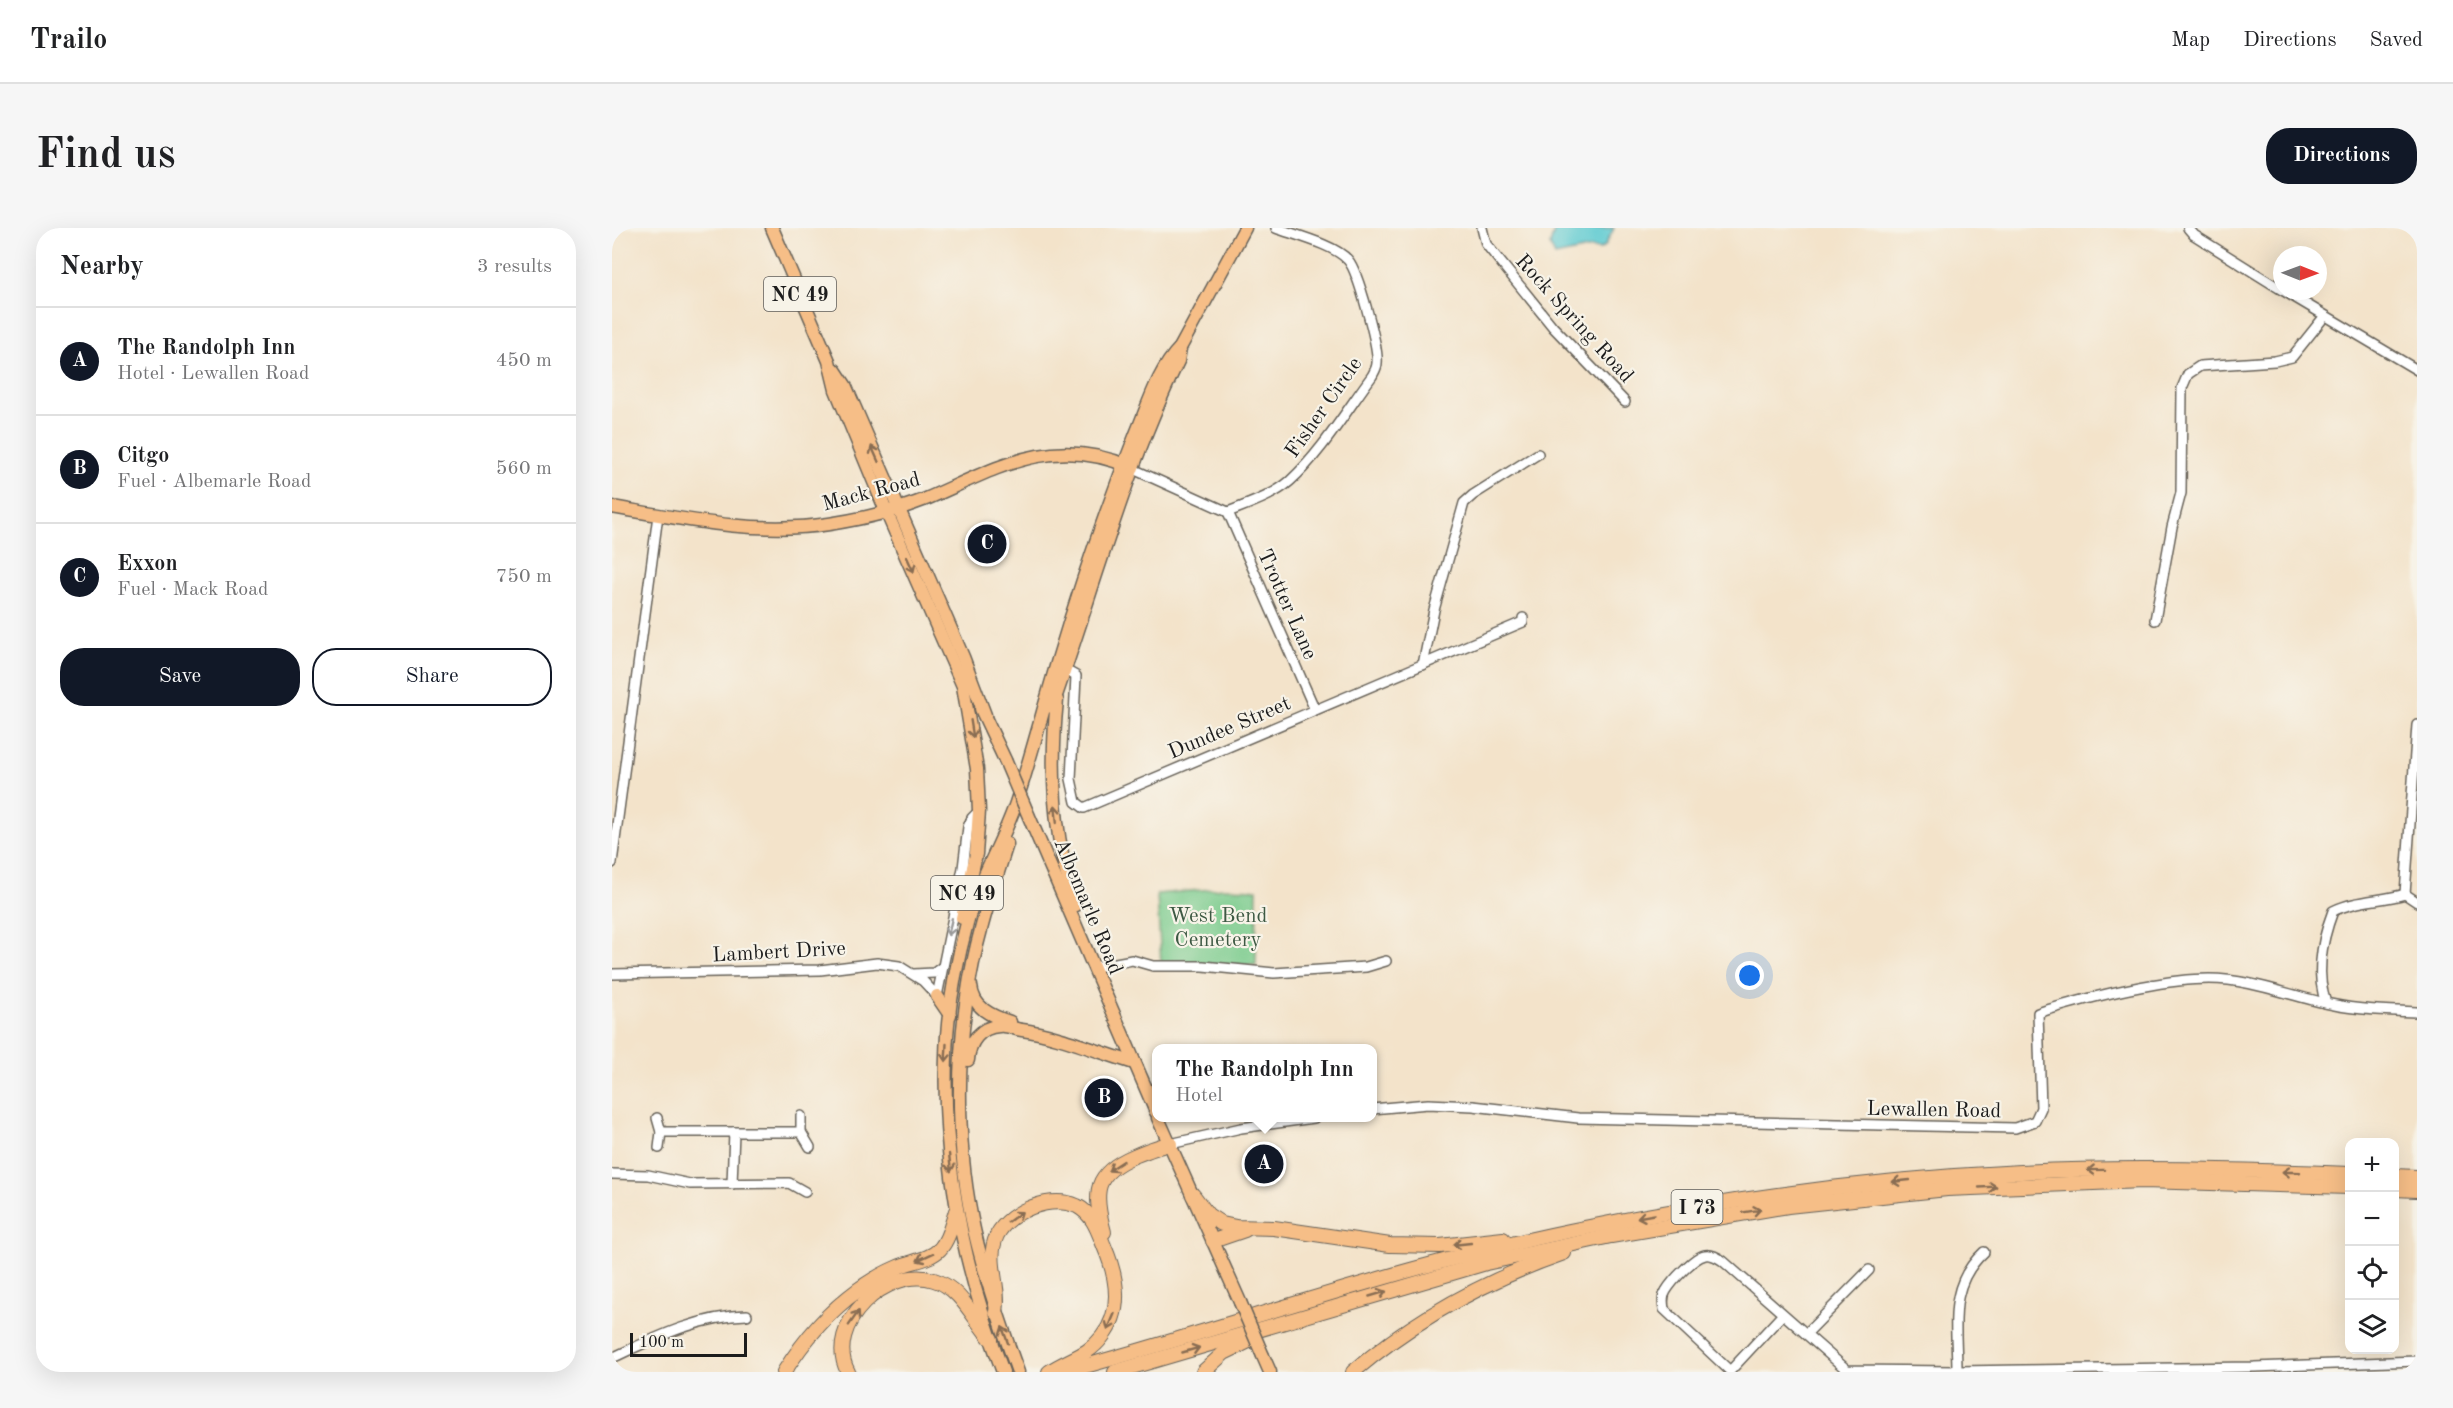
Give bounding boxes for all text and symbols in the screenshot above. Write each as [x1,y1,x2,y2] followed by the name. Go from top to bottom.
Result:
[30,27,107,55] text: Trailo
[2171,30,2210,51] text: Map
[2243,30,2337,51] text: Directions
[2370,30,2423,51] text: Saved
[2266,128,2417,184] button: Directions
[36,135,175,177] text: Find us
[2273,246,2327,300] north arrow
[1511,251,1637,387] street label: Rock Spring Road
[60,254,144,280] text: Nearby
[477,257,552,277] text: 3 results
[764,277,836,311] road number: NC 49
[117,337,295,359] text: The Randolph Inn
[72,351,87,371] text: A
[496,351,552,371] text: 450 m
[1282,354,1366,462] street label: Fisher Circle
[117,364,309,384] text: Hotel · Lewallen Road
[117,445,169,467] text: Citgo
[869,445,880,463] one-way arrow
[72,459,87,479] text: B
[496,459,552,479] text: 560 m
[820,469,923,516] street label: Mack Road
[117,472,311,492] text: Fuel · Albemarle Road
[968,522,1006,566] pin: C
[1253,546,1320,663] street label: Trotter Lane
[117,553,178,575] text: Exxon
[905,555,917,573] one-way arrow
[73,567,86,587] text: C
[496,567,552,587] text: 750 m
[117,580,269,600] text: Fuel · Mack Road
[60,648,300,706] button: Save
[312,648,552,706] button: Share
[1165,693,1294,764] street label: Dundee Street
[966,719,977,739] one-way arrow
[1050,805,1061,825] one-way arrow
[1049,835,1126,978] street label: Albemarle Road
[931,876,1003,910] road number: NC 49
[1169,906,1267,951] park label: West Bend Cemetery
[944,917,955,936] one-way arrow
[712,939,846,966] street label: Lambert Drive
[1735,961,1764,990] your location
[941,1043,952,1063] one-way arrow
[1152,1044,1377,1122] popup
[1175,1059,1354,1081] text: The Randolph Inn
[1084,1076,1124,1120] pin: B
[1175,1086,1223,1106] text: Hotel
[1866,1099,2002,1122] street label: Lewallen Road
[2345,1138,2399,1354] map controls
[2345,1138,2399,1192] button: +
[1244,1142,1284,1186] pin: A
[945,1153,956,1172] one-way arrow
[1108,1159,1125,1172] one-way arrow
[2087,1165,2107,1176] one-way arrow
[2282,1166,2302,1177] one-way arrow
[1892,1176,1912,1187] one-way arrow
[1978,1181,1998,1192] one-way arrow
[1672,1190,1722,1224] road number: I 73
[2345,1192,2399,1246] button: −
[1742,1206,1762,1217] one-way arrow
[1006,1211,1022,1223] one-way arrow
[1637,1211,1656,1222] one-way arrow
[1452,1239,1472,1250] one-way arrow
[2345,1246,2399,1300] button: locate
[917,1251,935,1263] one-way arrow
[1368,1288,1387,1299] one-way arrow
[2345,1300,2399,1354] button: layers
[848,1310,860,1326] one-way arrow
[1104,1313,1115,1331] one-way arrow
[998,1326,1009,1345] one-way arrow
[630,1330,747,1358] scale bar
[639,1335,684,1351] text: 100 m
[1181,1343,1200,1355] one-way arrow

